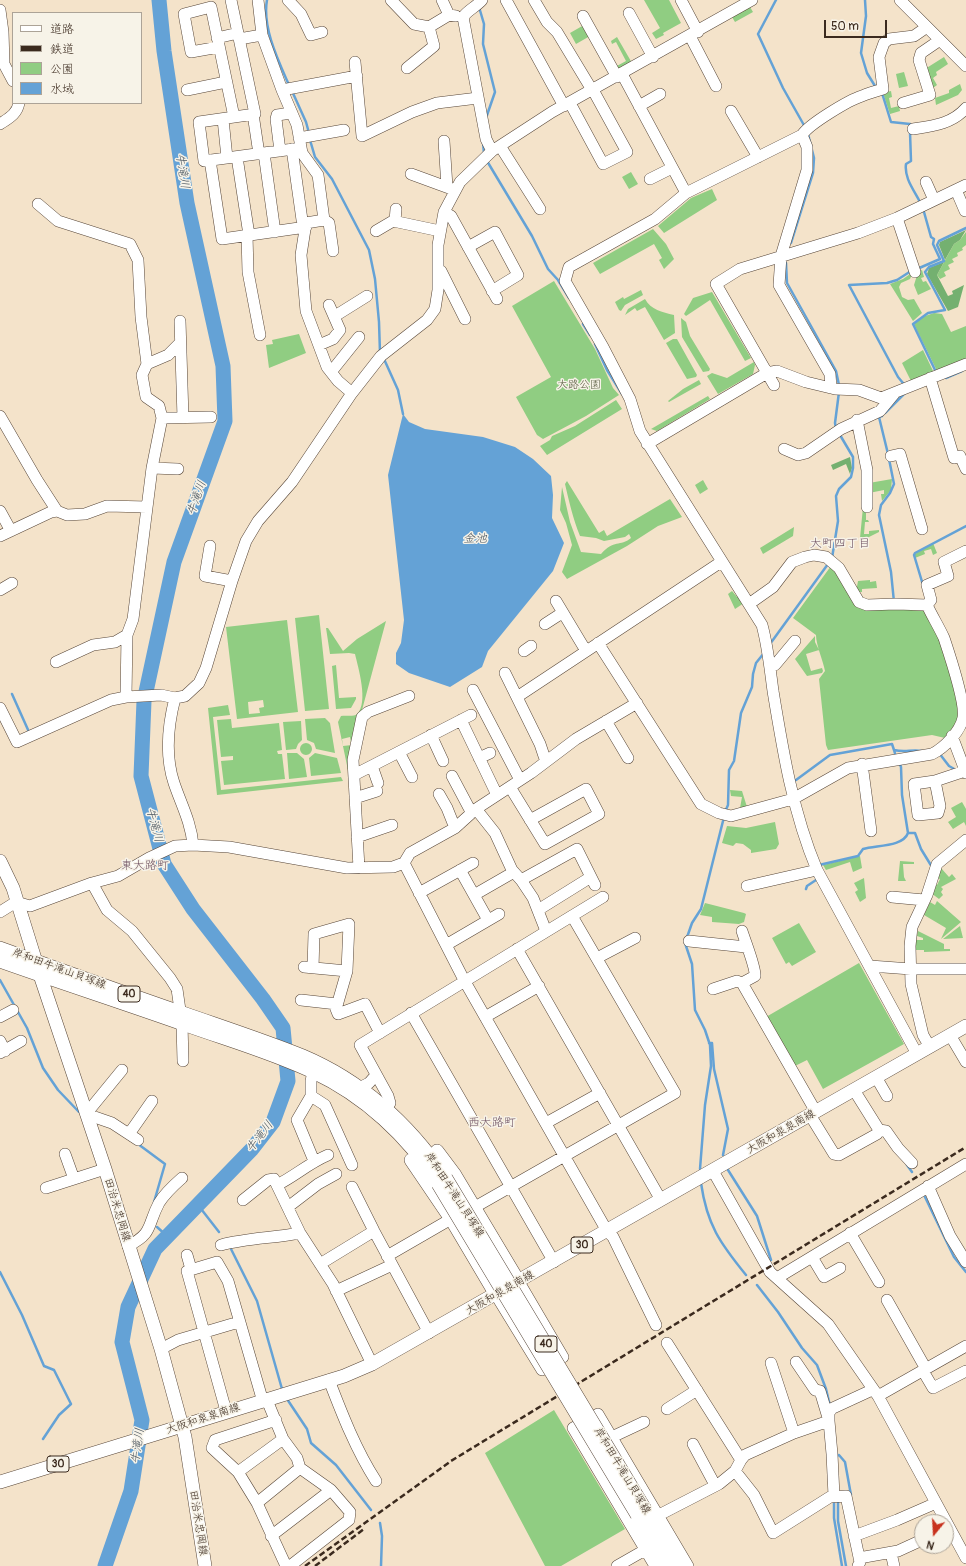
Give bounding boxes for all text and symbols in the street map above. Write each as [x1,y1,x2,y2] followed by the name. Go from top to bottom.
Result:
[12,12,142,104] legend
[826,12,889,38] scale bar
[831,19,859,34] text: 50 m
[50,22,74,37] text: 道路
[50,42,74,57] text: 鉄道
[50,62,74,77] text: 公園
[50,82,74,97] text: 水域
[172,152,192,190] water label: 牛滝川
[557,378,601,392] park label: 大路公園
[184,479,210,517] water label: 牛滝川
[463,532,487,546] water label: 金池
[810,537,870,551] district label: 大町四丁目
[142,806,166,844] water label: 牛滝川
[121,859,169,873] district label: 東大路町
[10,946,108,992] street label: 岸和田牛滝山貝塚線
[118,986,140,1002] road number: 40
[744,1107,818,1157] street label: 大阪和泉泉南線
[468,1116,516,1130] district label: 西大路町
[243,1118,277,1156] water label: 牛滝川
[422,1150,486,1240] street label: 岸和田牛滝山貝塚線
[101,1177,133,1243] street label: 田治米忠岡線
[571,1237,593,1253] road number: 30
[463,1268,537,1318] street label: 大阪和泉泉南線
[535,1336,557,1352] road number: 40
[164,1401,242,1437] street label: 大阪和泉泉南線
[591,1425,653,1517] street label: 岸和田牛滝山貝塚線
[128,1427,148,1465] water label: 牛滝川
[47,1456,69,1472] road number: 30
[186,1489,210,1557] street label: 田治米忠岡線
[914,1514,954,1554] north arrow
[925,1538,936,1552] text: N

